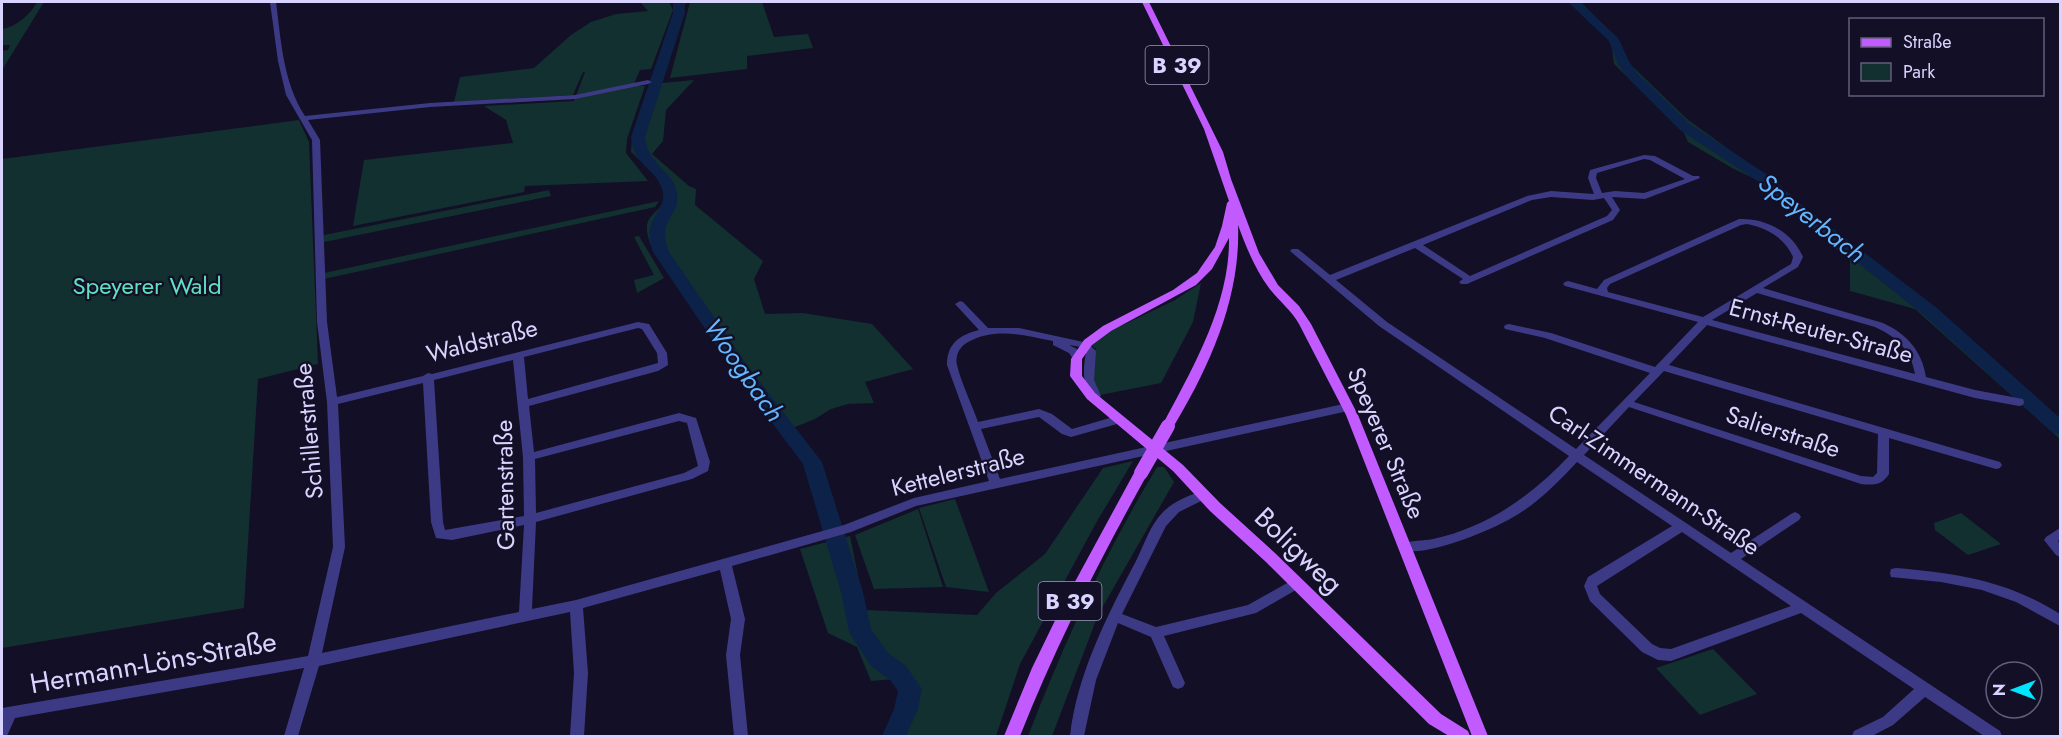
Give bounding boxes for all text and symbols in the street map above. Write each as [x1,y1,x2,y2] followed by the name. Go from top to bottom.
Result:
[1849,18,2044,96] legend
[1903,29,1951,55] text: Straße
[1146,46,1208,84] road number: B 39
[1903,59,1935,85] text: Park
[1750,164,1874,272] water label: Speyerbach
[72,268,222,303] park label: Speyerer Wald
[1725,289,1917,372] street label: Ernst-Reuter-Straße
[423,310,541,371] street label: Waldstraße
[694,310,794,430] water label: Woogbach
[285,362,332,500] street label: Schillerstraße
[1339,362,1434,524] street label: Speyerer Straße
[1541,395,1767,564] street label: Carl-Zimmermann-Straße
[1722,397,1845,466] street label: Salierstraße
[486,420,523,550] street label: Gartenstraße
[888,438,1028,505] street label: Kettelerstraße
[1245,498,1352,603] street label: Boligweg
[1038,582,1102,620] road number: B 39
[27,621,280,704] street label: Hermann-Löns-Straße
[1984,660,2044,720] north arrow
[1988,684,2011,696] text: N

